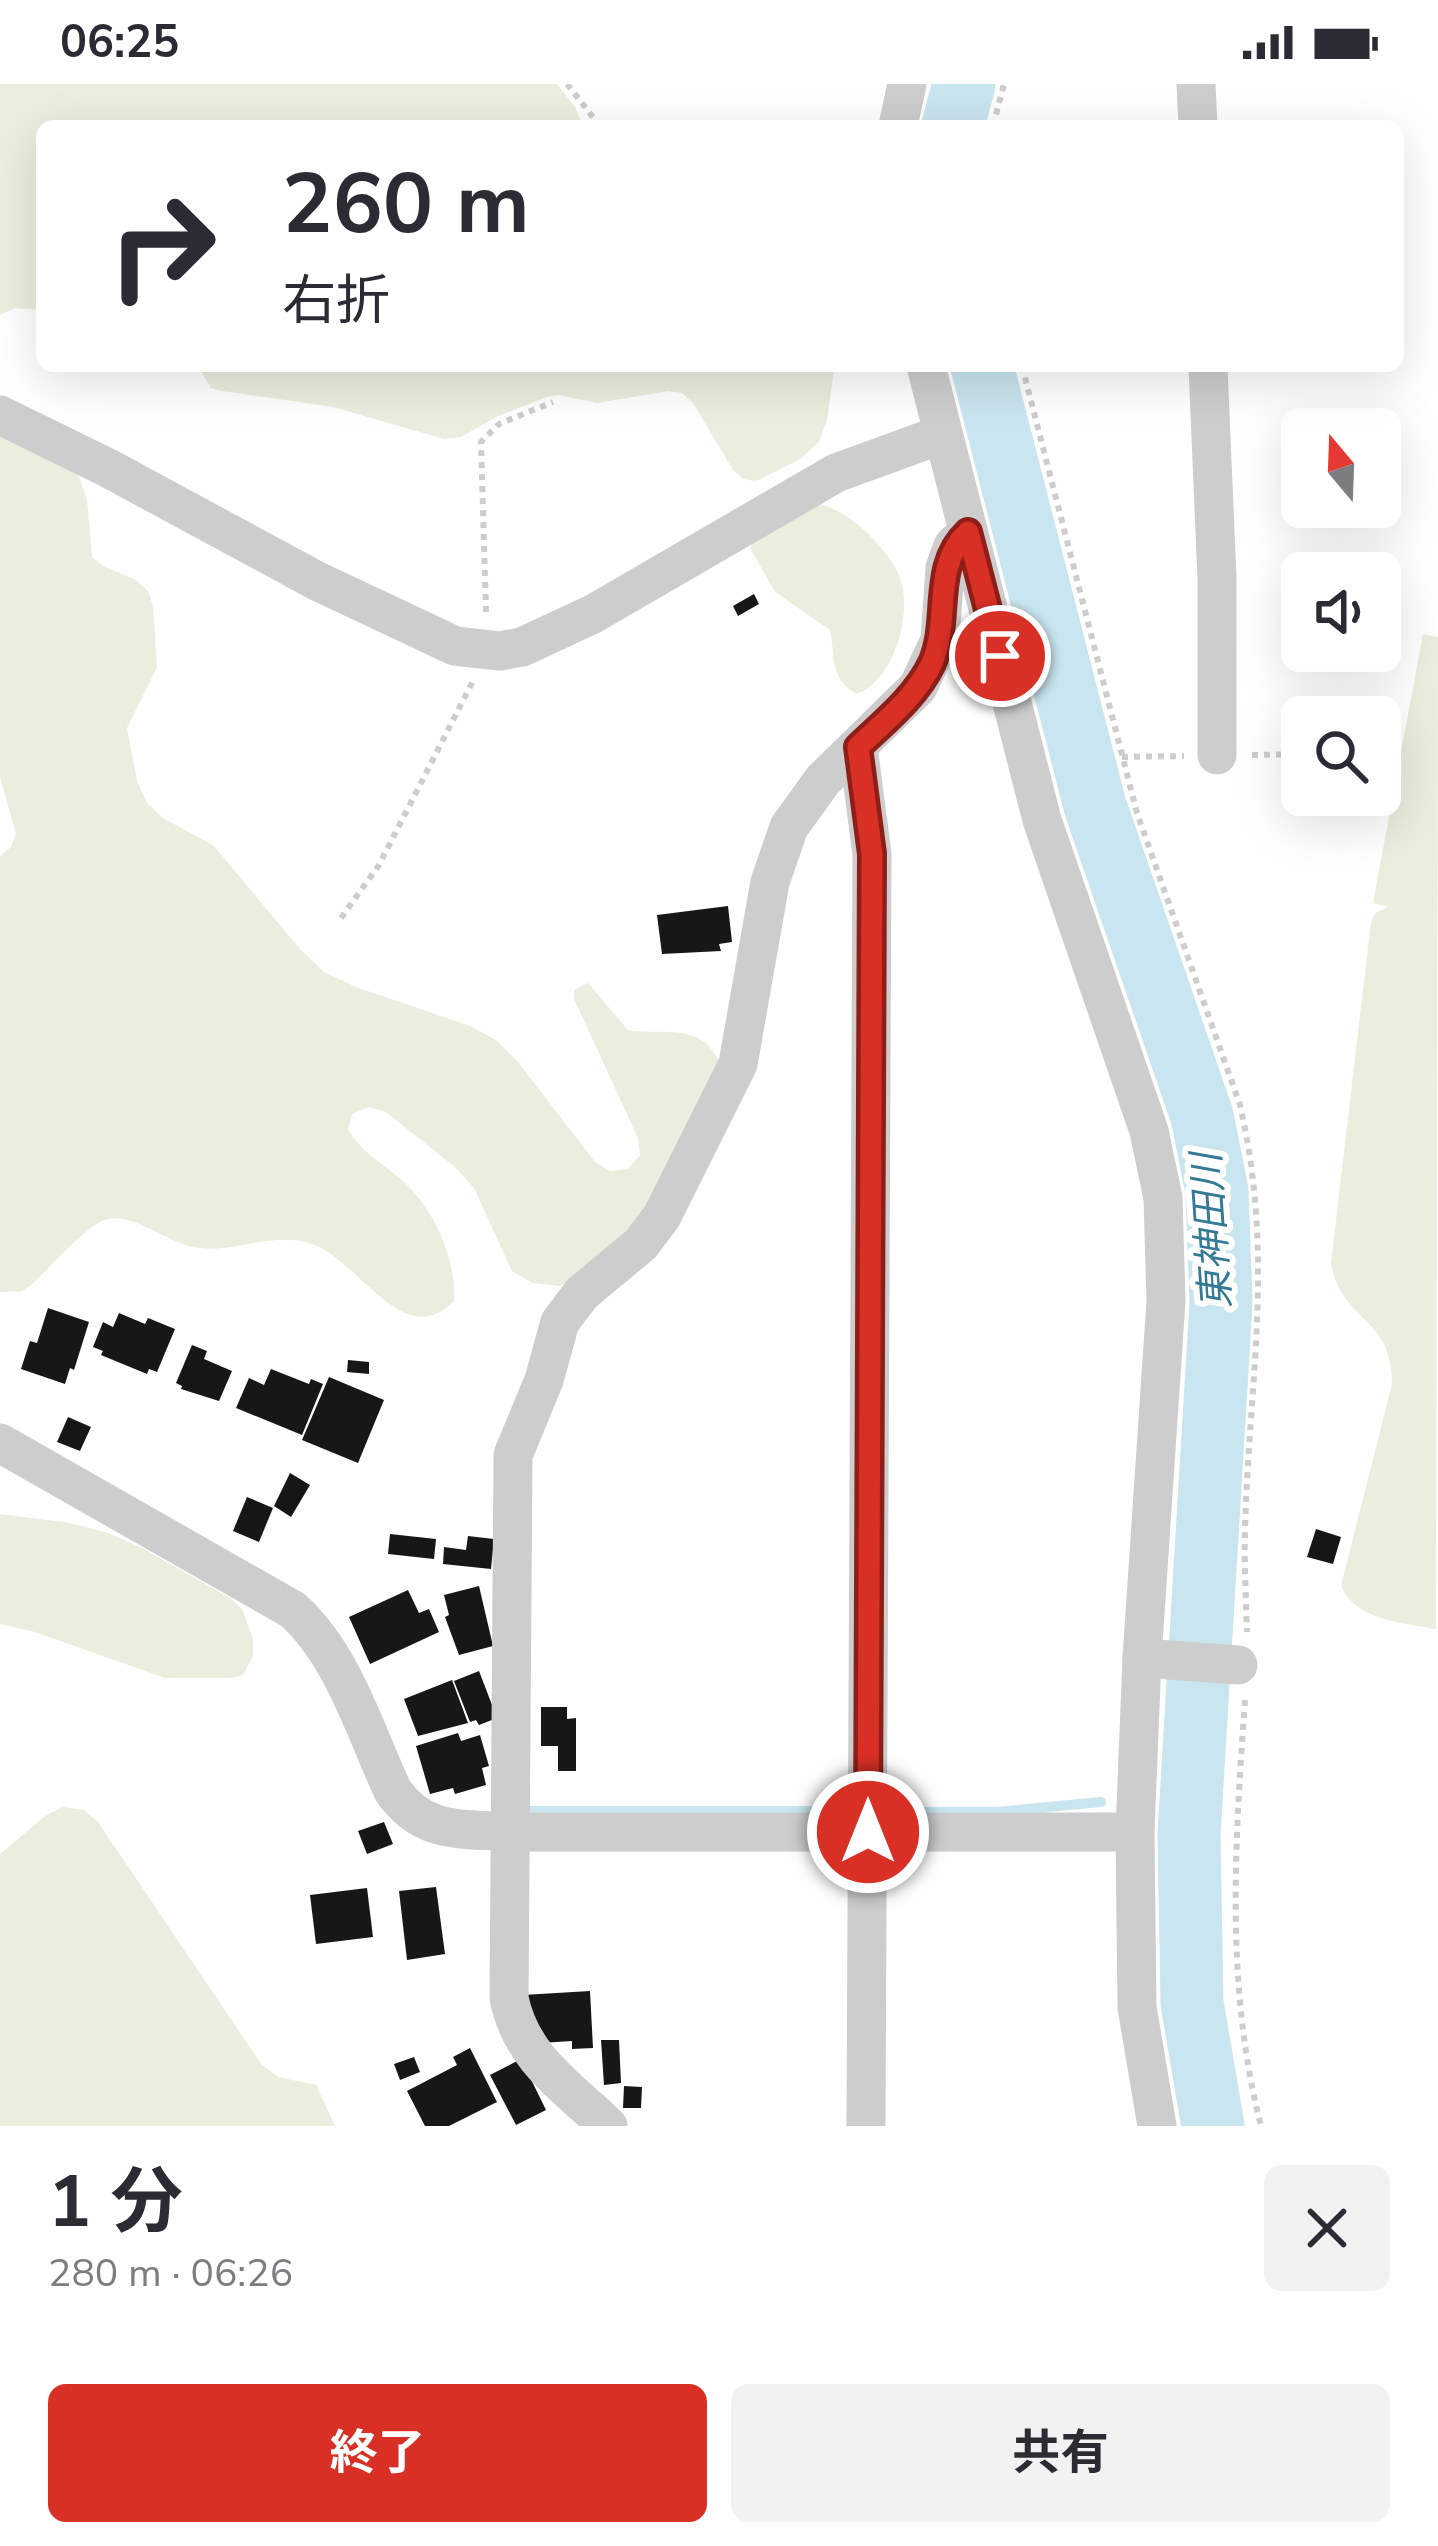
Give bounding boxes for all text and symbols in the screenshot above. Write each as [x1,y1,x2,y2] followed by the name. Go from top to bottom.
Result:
[60,12,179,73] text: 06:25
[282,147,530,262] text: 260 m
[84,168,240,324] icon: right
[282,264,390,338] text: 右折
[1281,408,1401,528] north arrow
[1281,408,1401,816] map controls
[1281,552,1401,672] button: sound
[949,605,1051,707] pin
[967,623,1033,689] icon: arrive
[1281,696,1401,816] button: search
[1180,1147,1244,1311] water label: 東神田川
[805,1769,931,1895] position arrow
[48,2153,183,2251] text: 1 分
[1264,2165,1390,2291] button: close
[48,2247,293,2300] text: 280 m · 06:26
[48,2384,707,2522] button: 終了
[731,2384,1390,2522] button: 共有

